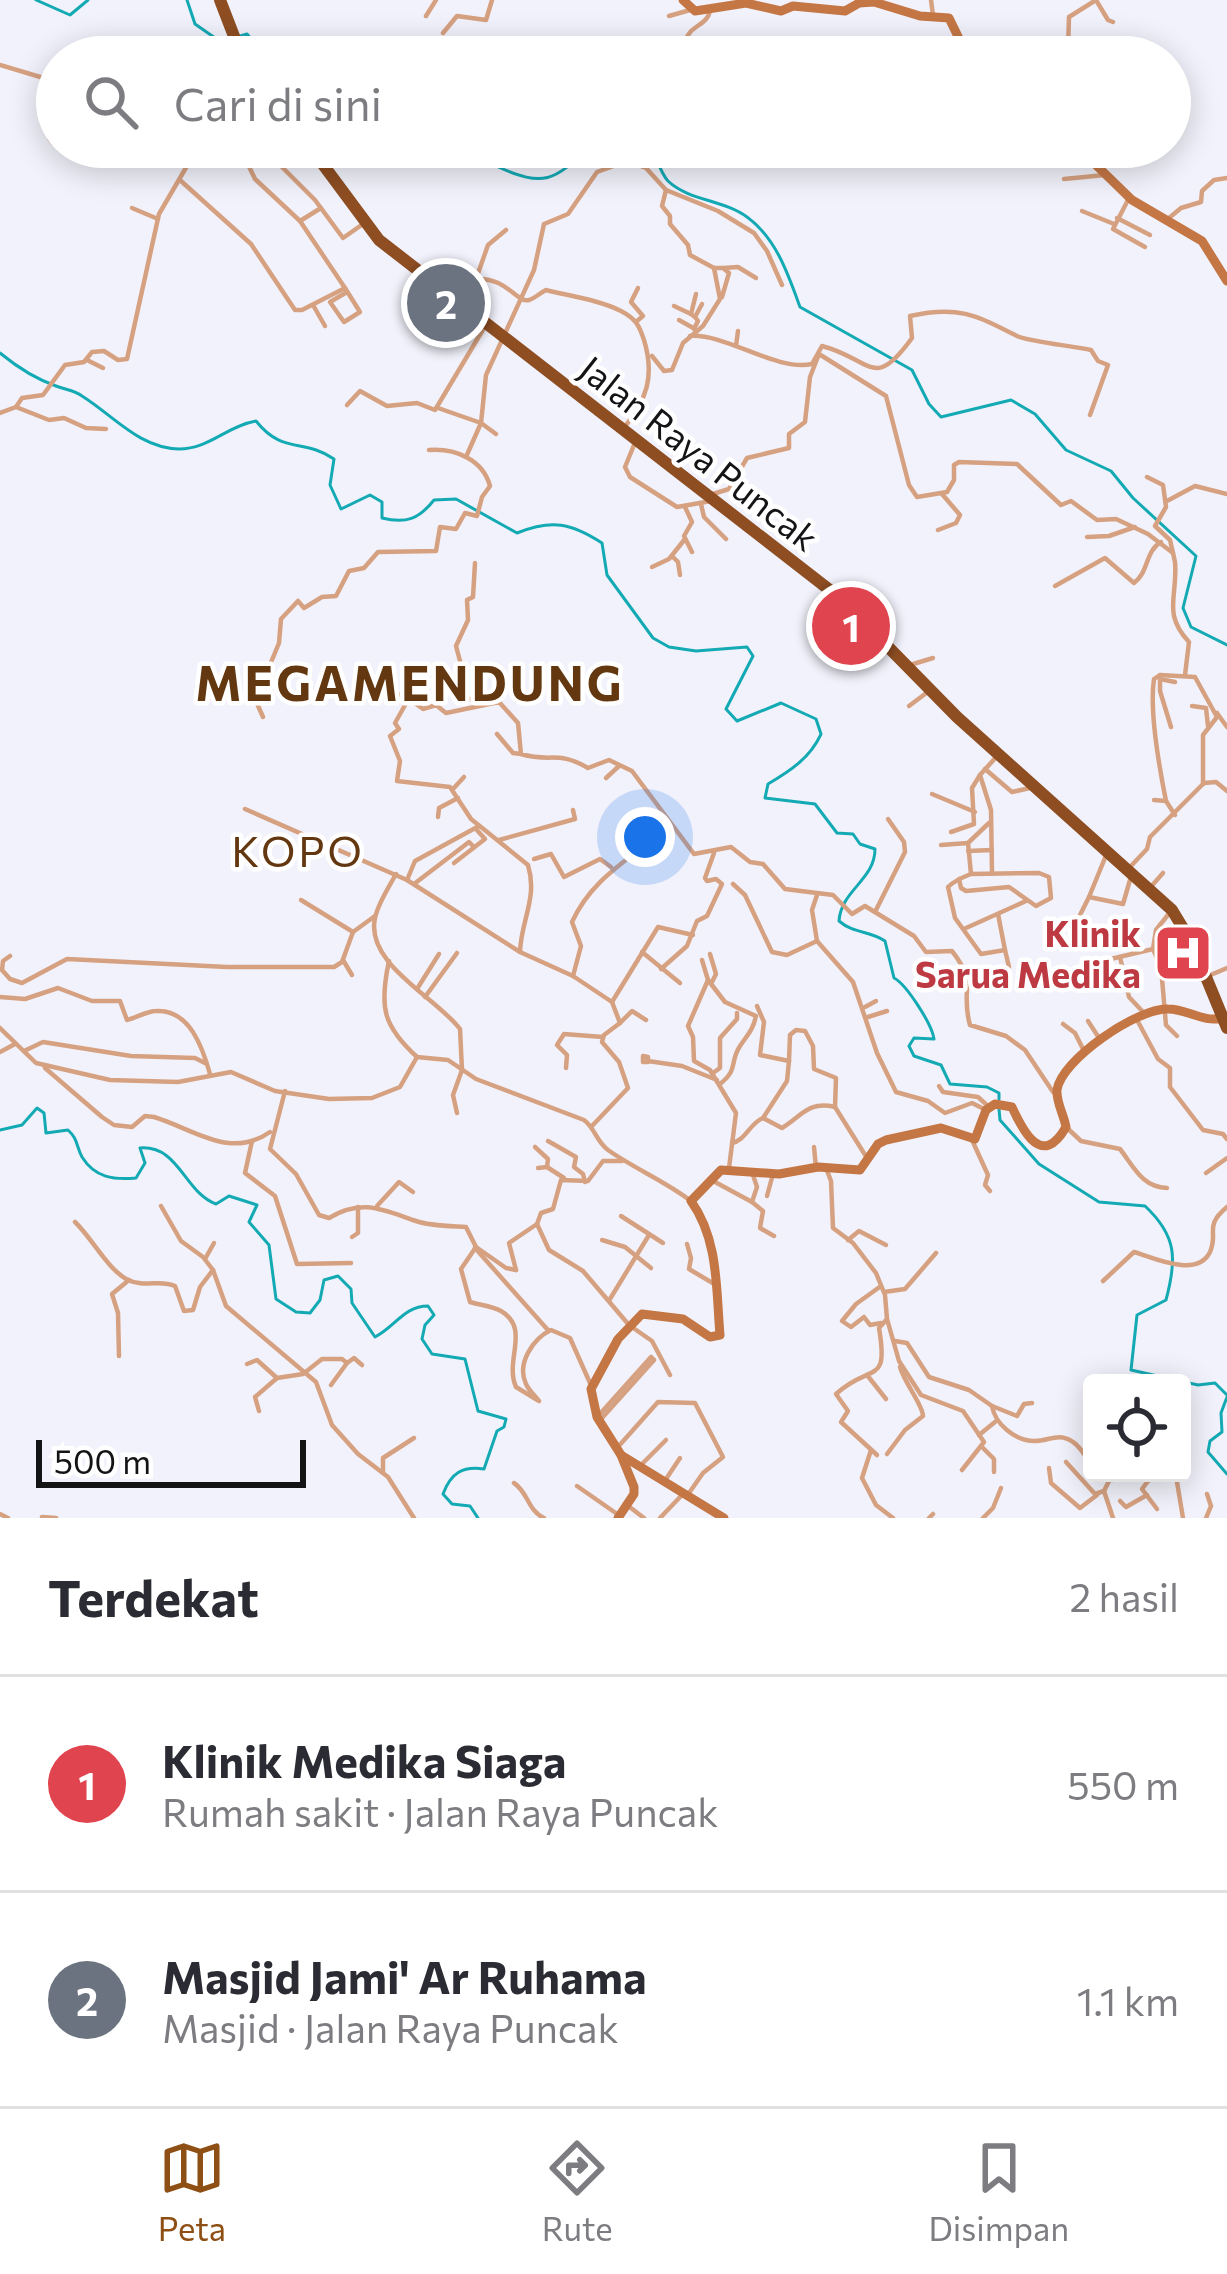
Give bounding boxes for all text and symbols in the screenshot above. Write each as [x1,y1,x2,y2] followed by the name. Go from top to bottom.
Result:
[36,36,1191,168] search box
[78,69,144,135] icon: search
[174,75,382,130] text: Cari di sini
[407,258,485,348] pin: 2
[572,345,828,559] street label: Jalan Raya Puncak
[812,581,890,671] pin: 1
[195,652,625,711] district label: MEGAMENDUNG
[615,807,675,867] your location
[231,824,365,876] district label: KOPO
[915,910,1141,995] place label: Klinik Sarua Medika
[1152,922,1214,984] hospital icon: Klinik Sarua Medika
[1083,1374,1191,1482] map controls
[1083,1374,1191,1482] button: locate
[36,1434,306,1487] scale bar
[54,1440,151,1481] text: 500 m
[48,1565,259,1628] text: Terdekat
[1069,1572,1179,1620] text: 2 hasil
[162,1732,567,1787] text: Klinik Medika Siaga
[78,1760,96,1808] text: 1
[1067,1760,1179,1808] text: 550 m
[162,1787,718,1835] text: Rumah sakit · Jalan Raya Puncak
[162,1948,647,2003] text: Masjid Jami' Ar Ruhama
[76,1976,98,2024] text: 2
[1077,1976,1179,2024] text: 1.1 km
[162,2003,619,2051] text: Masjid · Jalan Raya Puncak
[158,2135,226,2248] tab: Peta
[542,2135,613,2248] tab: Rute
[928,2135,1069,2248] tab: Disimpan

